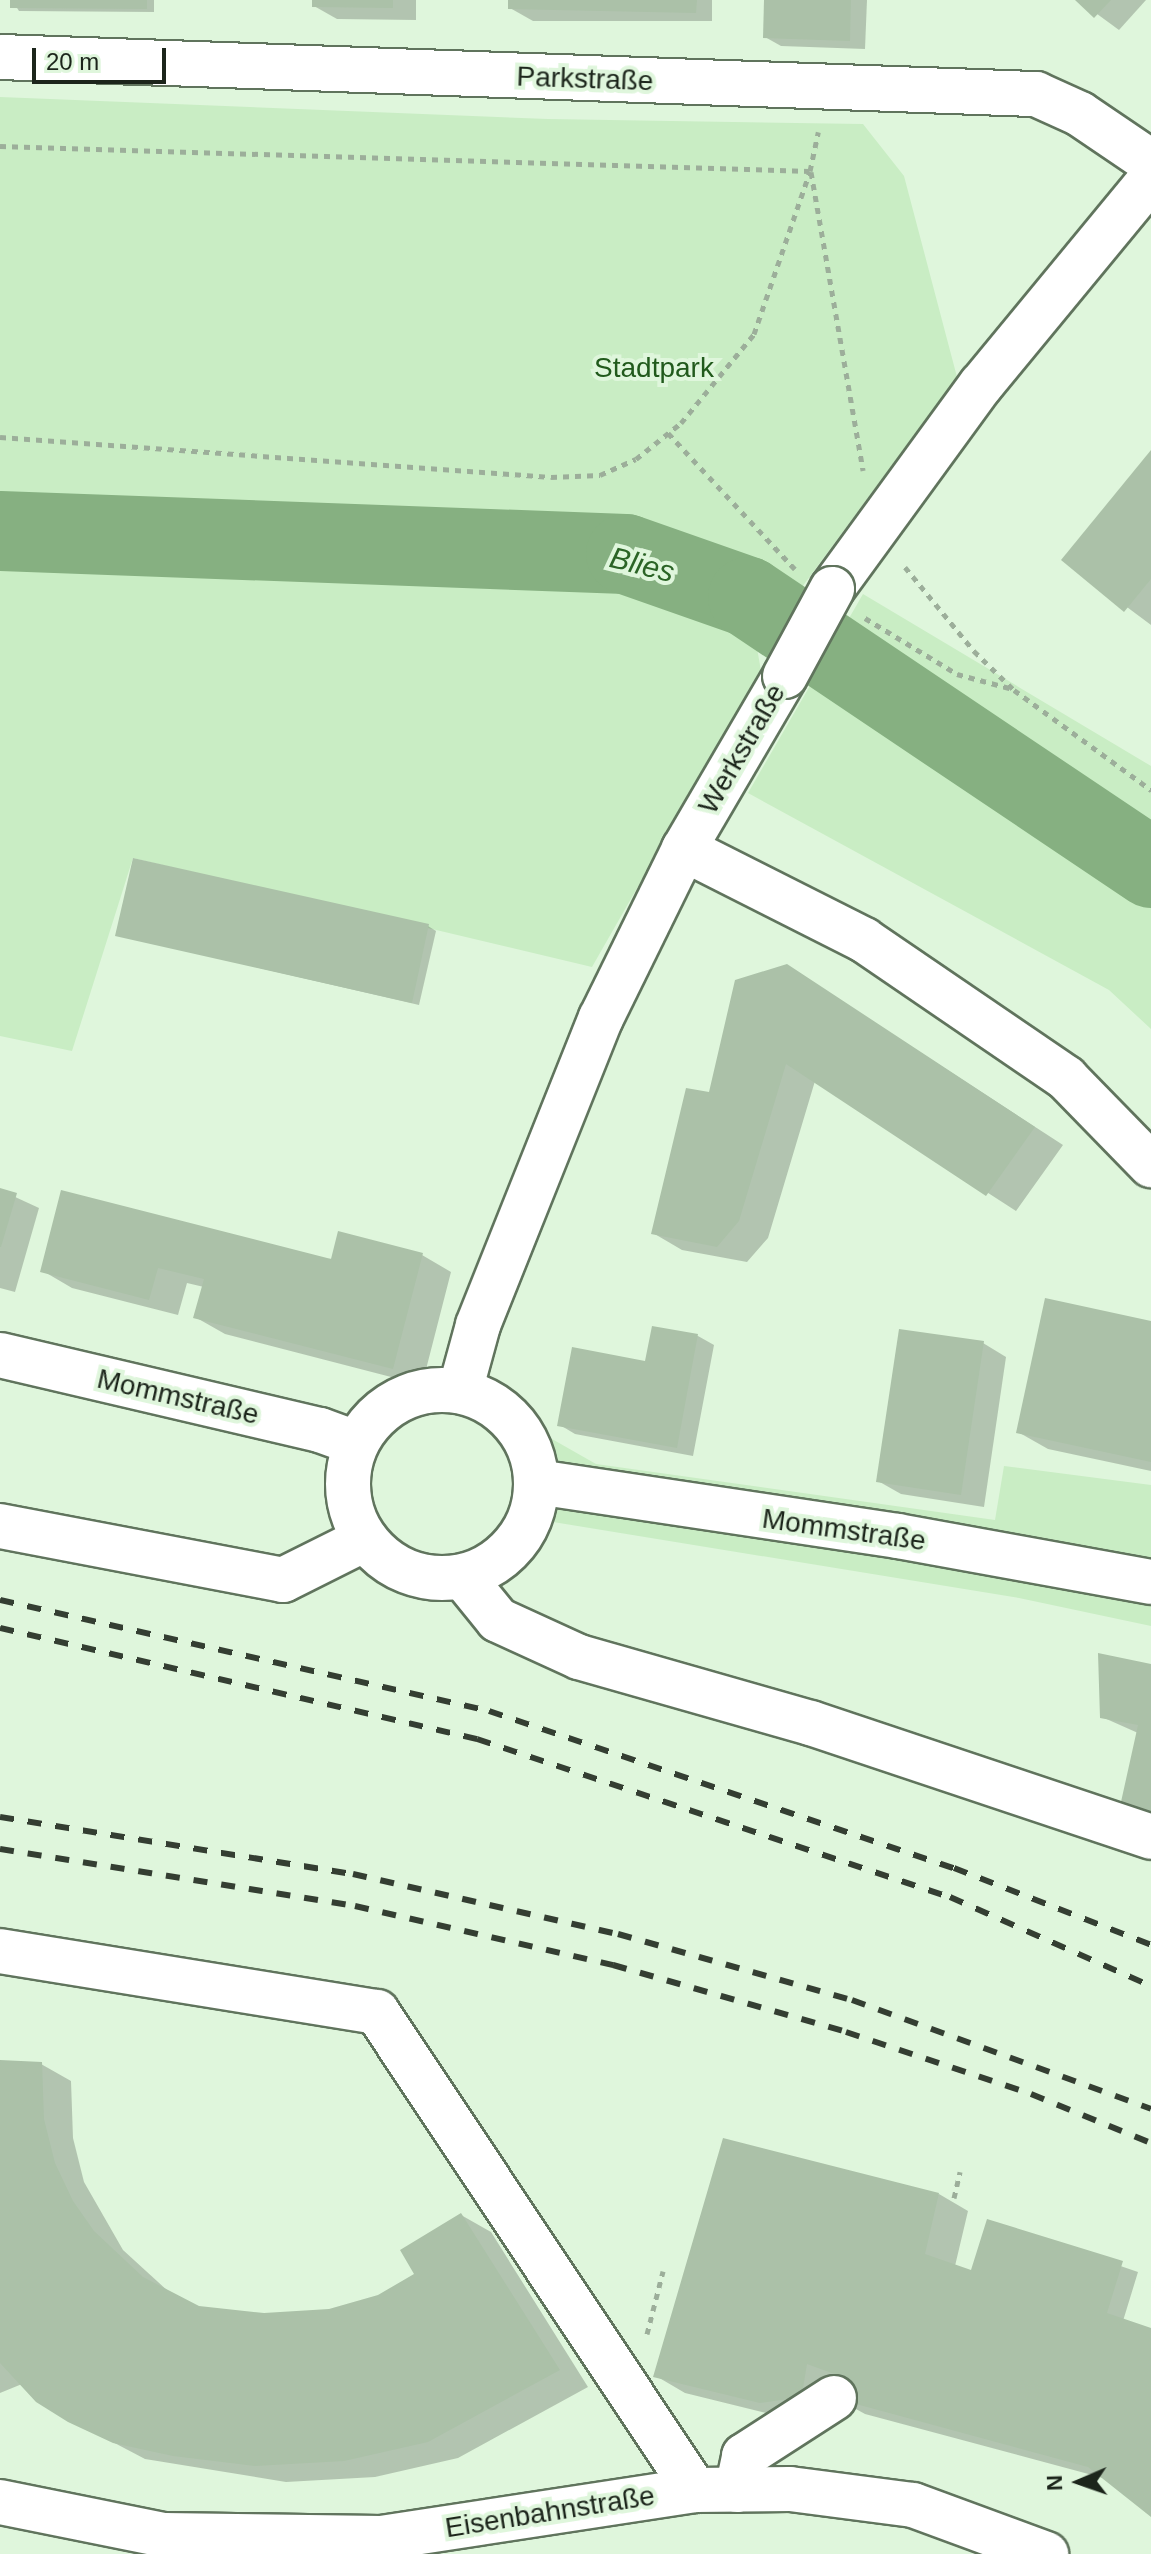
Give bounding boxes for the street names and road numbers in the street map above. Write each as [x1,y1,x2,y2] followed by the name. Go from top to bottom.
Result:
[516,60,654,98] street label: Parkstraße
[691,678,793,820] street label: Werkstraße
[94,1362,262,1432] street label: Mommstraße
[760,1502,928,1558] street label: Mommstraße
[443,2479,657,2545] street label: Eisenbahnstraße

